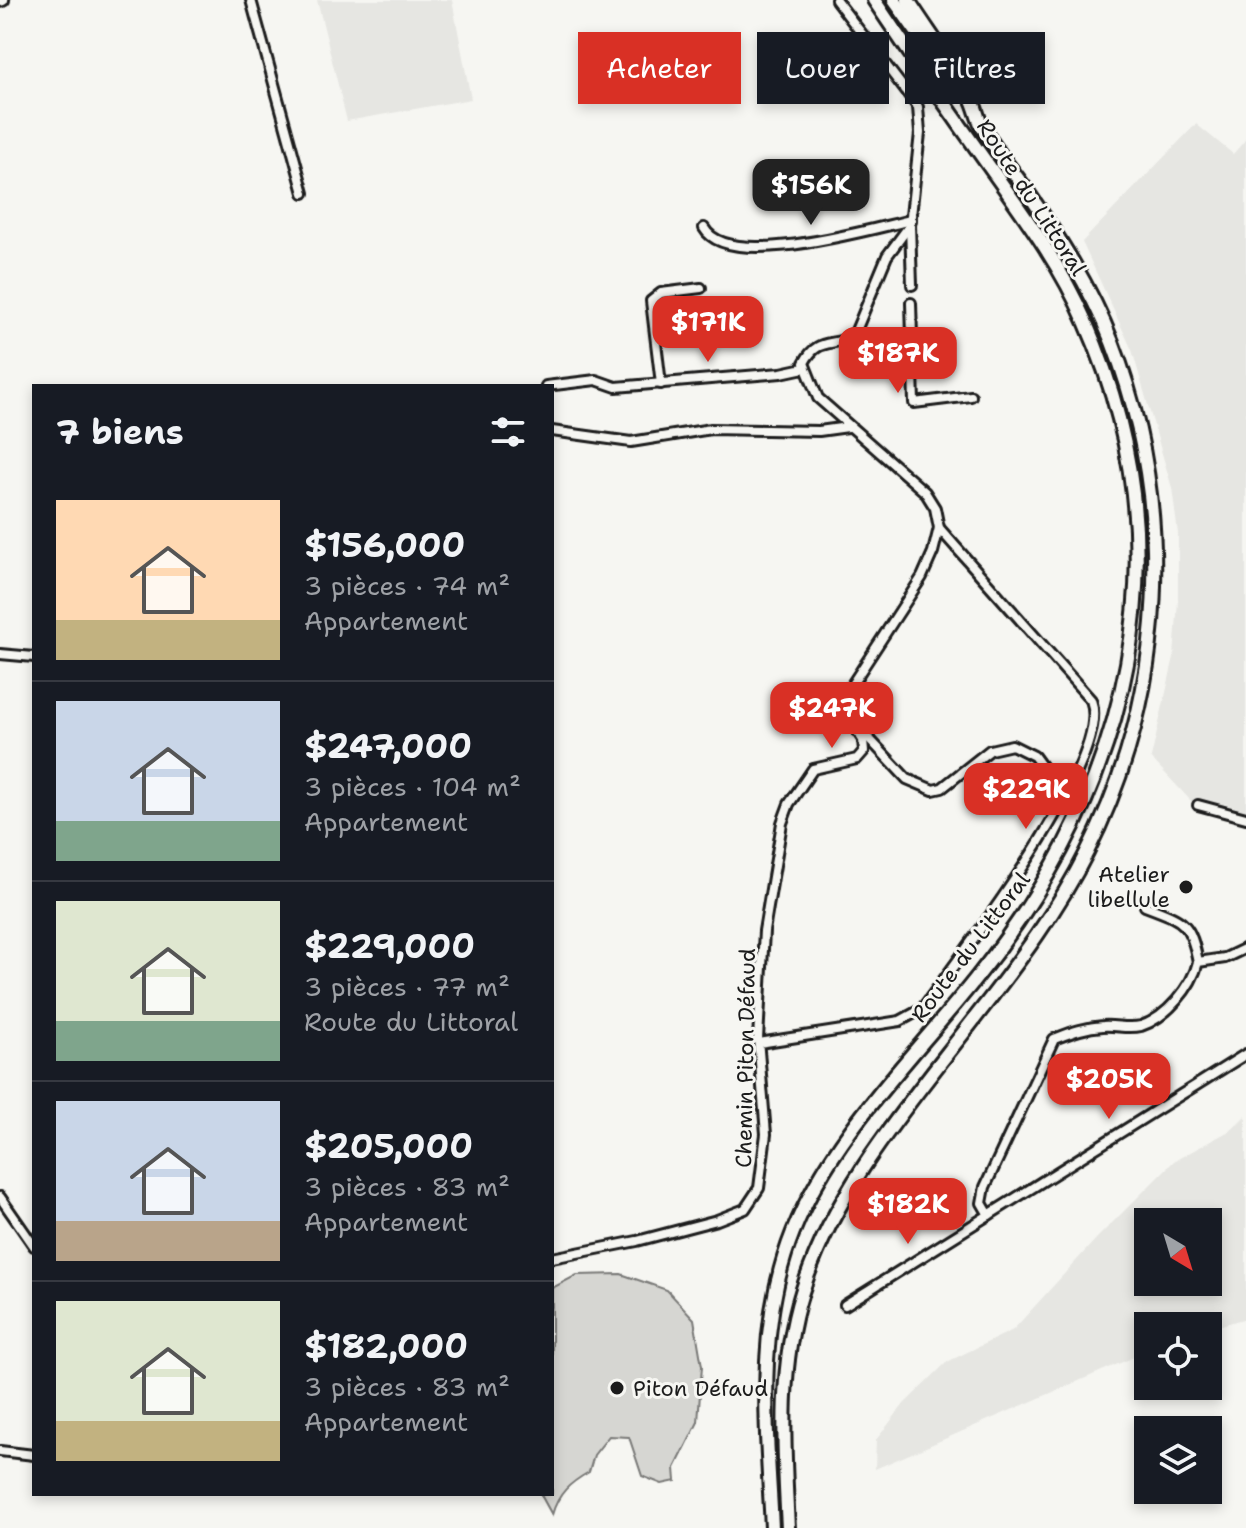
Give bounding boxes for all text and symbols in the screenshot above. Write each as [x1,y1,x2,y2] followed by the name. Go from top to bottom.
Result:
[578,32,741,104] chip: Acheter
[757,32,889,104] chip: Louer
[905,32,1045,104] chip: Filtres
[970,113,1093,281] street label: Route du Littoral
[755,159,867,227] pin: $156K
[771,167,851,202] text: $156K
[652,296,764,364] pin: $171K
[670,304,746,339] text: $171K
[842,327,954,395] pin: $187K
[857,335,939,370] text: $187K
[56,409,184,455] text: 7 biens
[486,410,530,454] icon: filters
[304,522,465,568] text: $156,000
[120,532,216,628] icon: home
[304,568,510,603] text: 3 pièces · 74 m²
[304,603,468,638] text: Appartement
[776,682,888,750] pin: $247K
[788,690,876,725] text: $247K
[304,723,472,769] text: $247,000
[120,733,216,829] icon: home
[970,763,1082,831] pin: $229K
[304,769,521,804] text: 3 pièces · 104 m²
[982,771,1070,806] text: $229K
[304,804,468,839] text: Appartement
[1088,860,1170,914] place label: Atelier libellule
[904,866,1037,1028] street label: Route du Littoral
[1177,878,1195,896] marker: Atelier libellule
[304,923,475,969] text: $229,000
[120,933,216,1029] icon: home
[729,948,762,1168] street label: Chemin Piton Défaud
[304,969,510,1004] text: 3 pièces · 77 m²
[304,1004,518,1039] text: Route du Littoral
[1053,1053,1165,1121] pin: $205K
[1065,1061,1153,1096] text: $205K
[304,1123,473,1169] text: $205,000
[120,1133,216,1229] icon: home
[304,1169,510,1204] text: 3 pièces · 83 m²
[852,1178,964,1246] pin: $182K
[867,1186,949,1221] text: $182K
[304,1204,468,1239] text: Appartement
[1134,1208,1222,1296] north arrow
[1134,1208,1222,1504] map controls
[1134,1312,1222,1400] button: locate
[304,1323,468,1369] text: $182,000
[120,1333,216,1429] icon: home
[304,1369,510,1404] text: 3 pièces · 83 m²
[633,1374,768,1403] place label: Piton Défaud
[608,1379,626,1397] marker: Piton Défaud
[304,1404,468,1439] text: Appartement
[1134,1416,1222,1504] button: layers

